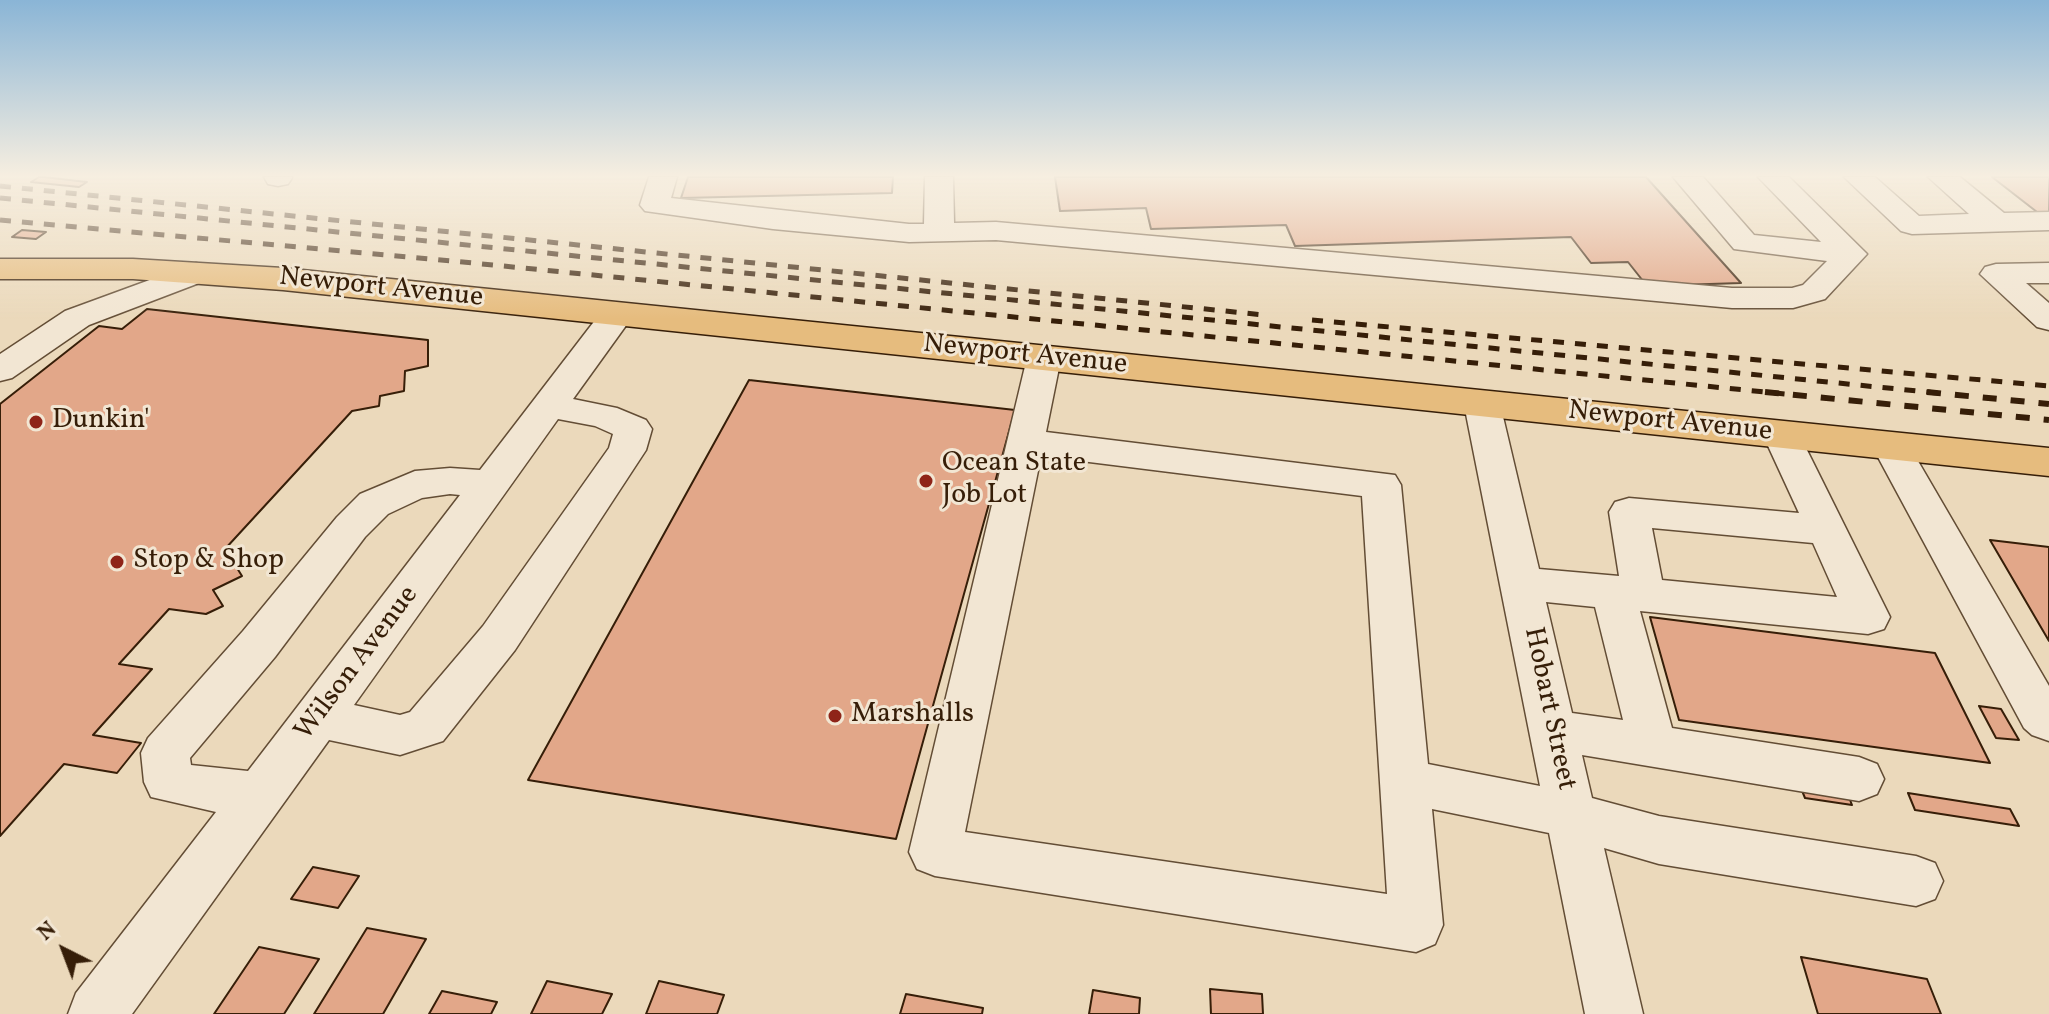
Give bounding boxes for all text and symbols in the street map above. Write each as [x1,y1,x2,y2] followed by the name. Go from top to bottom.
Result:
[277,262,485,316] street label: Newport Avenue
[921,329,1129,383] street label: Newport Avenue
[1566,396,1774,450] street label: Newport Avenue
[52,405,149,439] place label: Dunkin'
[27,413,45,431] marker: Dunkin'
[942,448,1086,514] place label: Ocean State Job Lot
[917,472,935,490] marker: Ocean State Job Lot
[133,545,284,579] place label: Stop & Shop
[108,553,126,571] marker: Stop & Shop
[289,580,427,748] street label: Wilson Avenue
[1514,625,1582,793] street label: Hobart Street
[851,699,974,733] place label: Marshalls
[826,707,844,725] marker: Marshalls
[24,910,104,990] north arrow
[31,915,64,949] text: N

